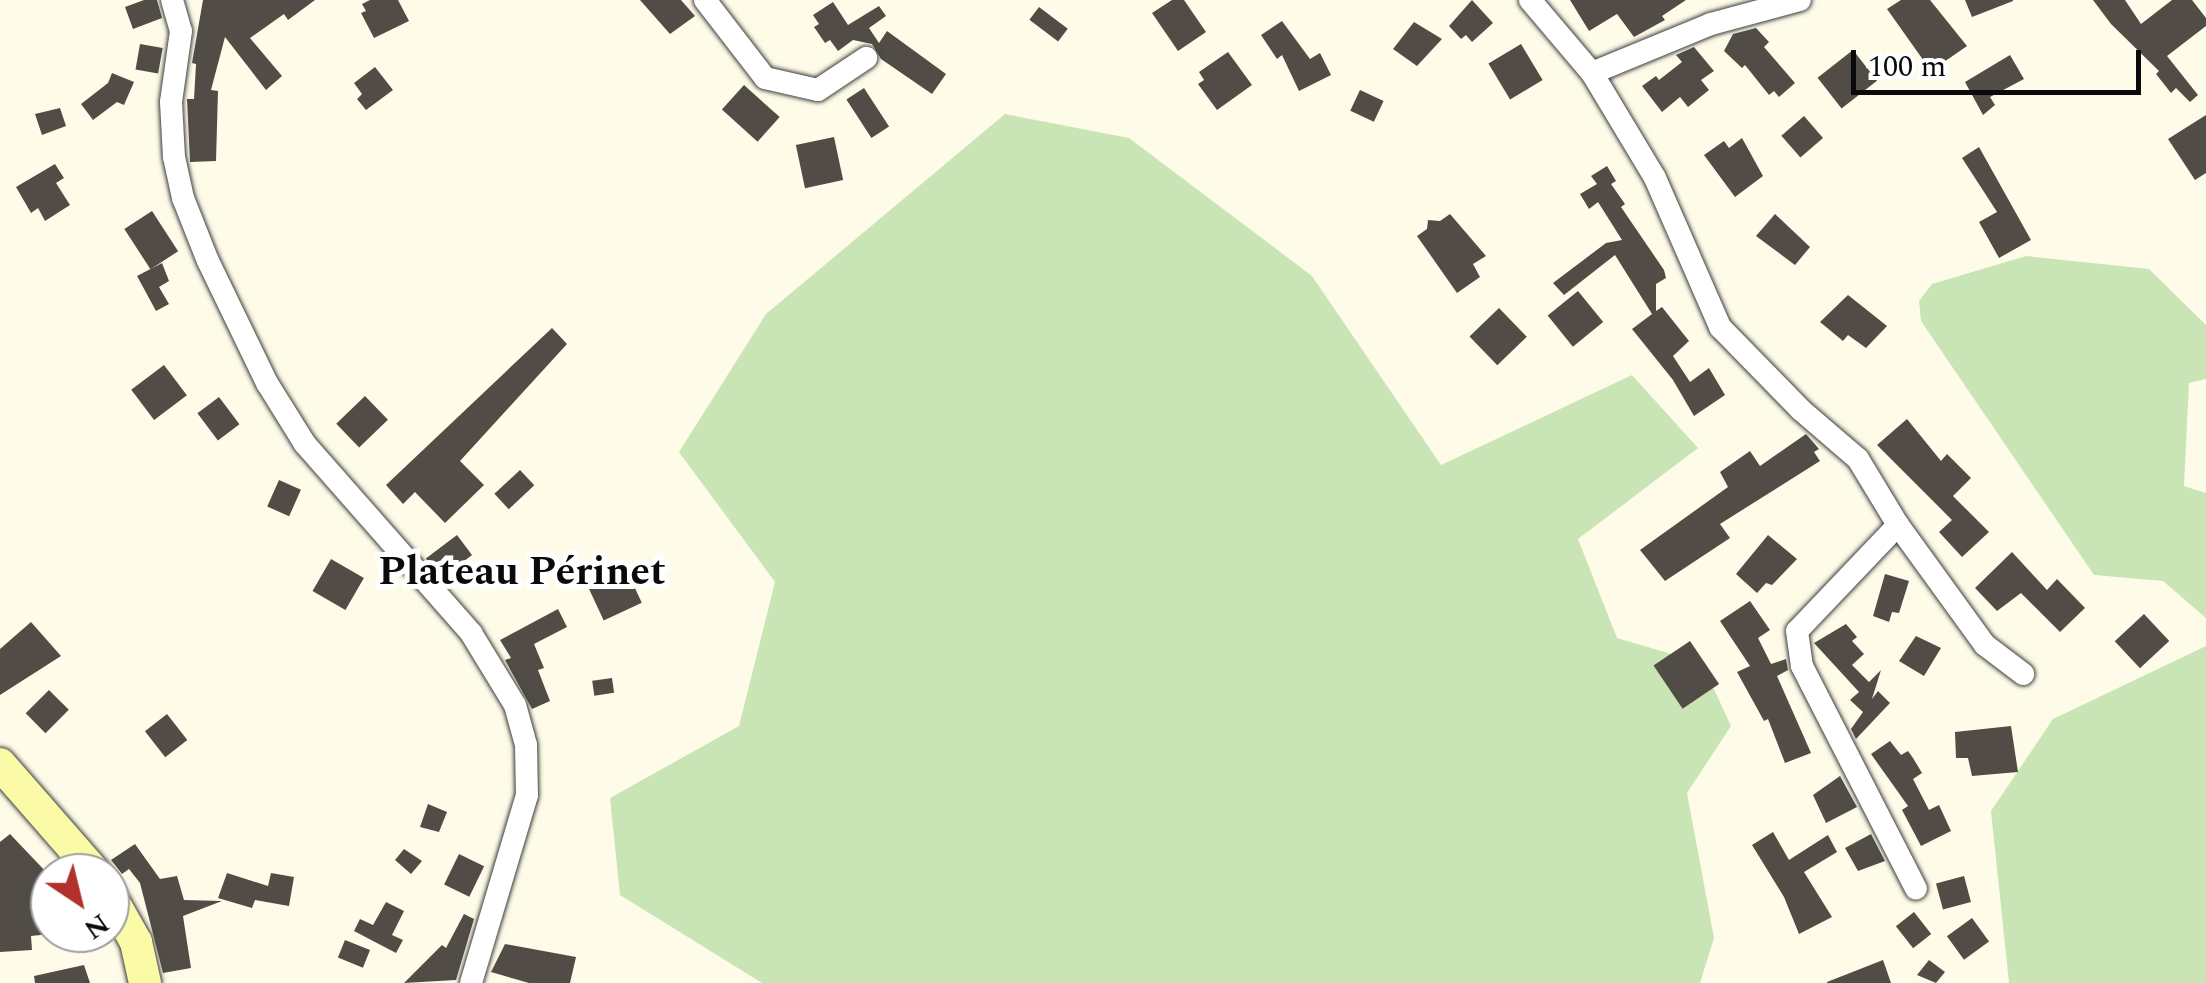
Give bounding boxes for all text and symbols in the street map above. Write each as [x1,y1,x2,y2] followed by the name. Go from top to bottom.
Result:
[1856,30,2146,92] scale bar
[1868,44,1946,90] text: 100 m
[378,549,666,597] district label: Plateau Périnet
[30,853,130,953] north arrow
[75,902,118,951] text: N

